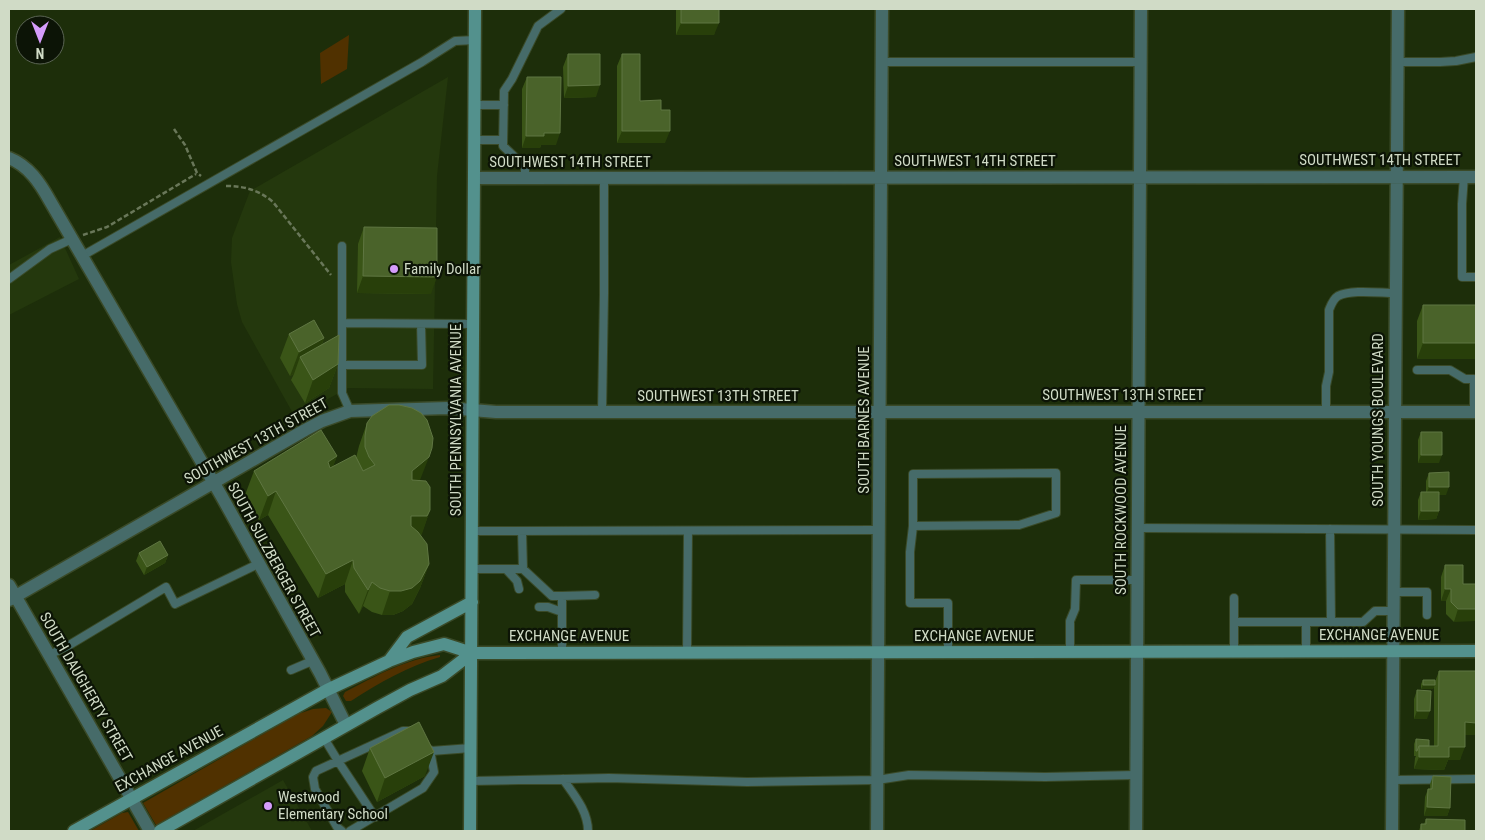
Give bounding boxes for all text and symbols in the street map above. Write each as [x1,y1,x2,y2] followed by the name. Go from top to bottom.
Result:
[15,15,65,65] north arrow
[36,45,44,61] text: N
[1299,151,1461,169] street label: SOUTHWEST 14TH STREET
[894,152,1056,170] street label: SOUTHWEST 14TH STREET
[489,153,651,171] street label: SOUTHWEST 14TH STREET
[404,260,481,278] place label: Family Dollar
[388,263,400,275] marker: Family Dollar
[447,324,465,516] street label: SOUTH PENNSYLVANIA AVENUE
[1369,333,1387,507] street label: SOUTH YOUNGS BOULEVARD
[855,346,873,494] street label: SOUTH BARNES AVENUE
[1042,386,1204,404] street label: SOUTHWEST 13TH STREET
[637,387,799,405] street label: SOUTHWEST 13TH STREET
[181,394,331,488] street label: SOUTHWEST 13TH STREET
[1112,425,1130,595] street label: SOUTH ROCKWOOD AVENUE
[224,479,324,641] street label: SOUTH SULZBERGER STREET
[36,609,136,765] street label: SOUTH DAUGHERTY STREET
[1319,626,1439,644] street label: EXCHANGE AVENUE
[509,627,629,645] street label: EXCHANGE AVENUE
[914,627,1034,645] street label: EXCHANGE AVENUE
[112,722,226,796] street label: EXCHANGE AVENUE
[278,788,388,823] place label: Westwood Elementary School
[262,800,274,812] marker: Westwood Elementary School

